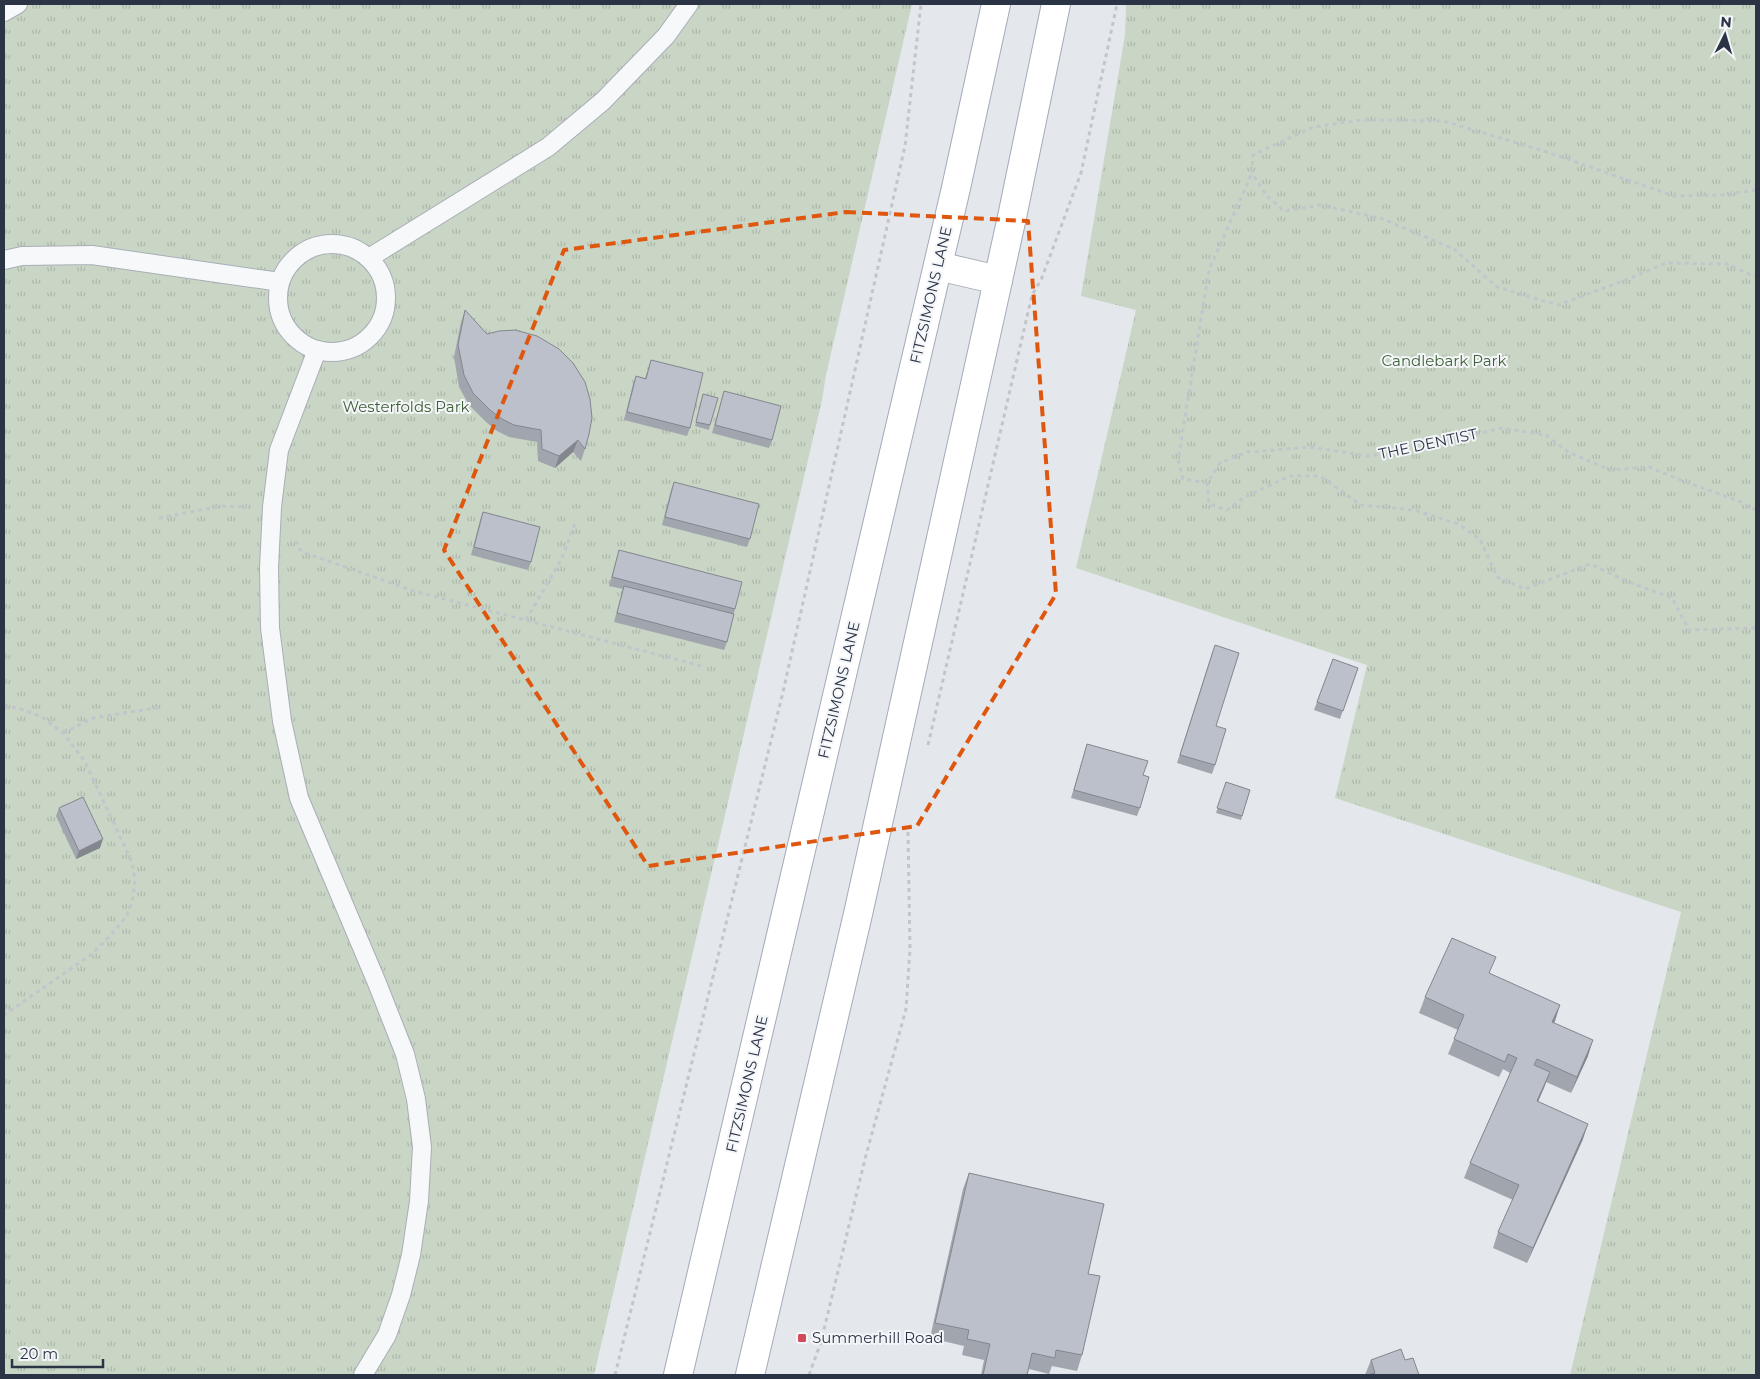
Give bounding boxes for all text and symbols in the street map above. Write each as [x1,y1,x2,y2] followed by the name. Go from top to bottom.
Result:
[1700,10,1750,60] north arrow
[1720,13,1733,32] text: N
[905,224,956,365] street label: FITZSIMONS LANE
[1382,351,1506,370] park label: Candlebark Park
[342,397,470,416] park label: Westerfolds Park
[1377,424,1479,463] street label: THE DENTIST
[813,619,864,760] street label: FITZSIMONS LANE
[721,1013,772,1154] street label: FITZSIMONS LANE
[812,1328,944,1347] place label: Summerhill Road
[796,1332,808,1344] marker: Summerhill Road
[12,1336,104,1368] scale bar
[20,1344,58,1363] text: 20 m

